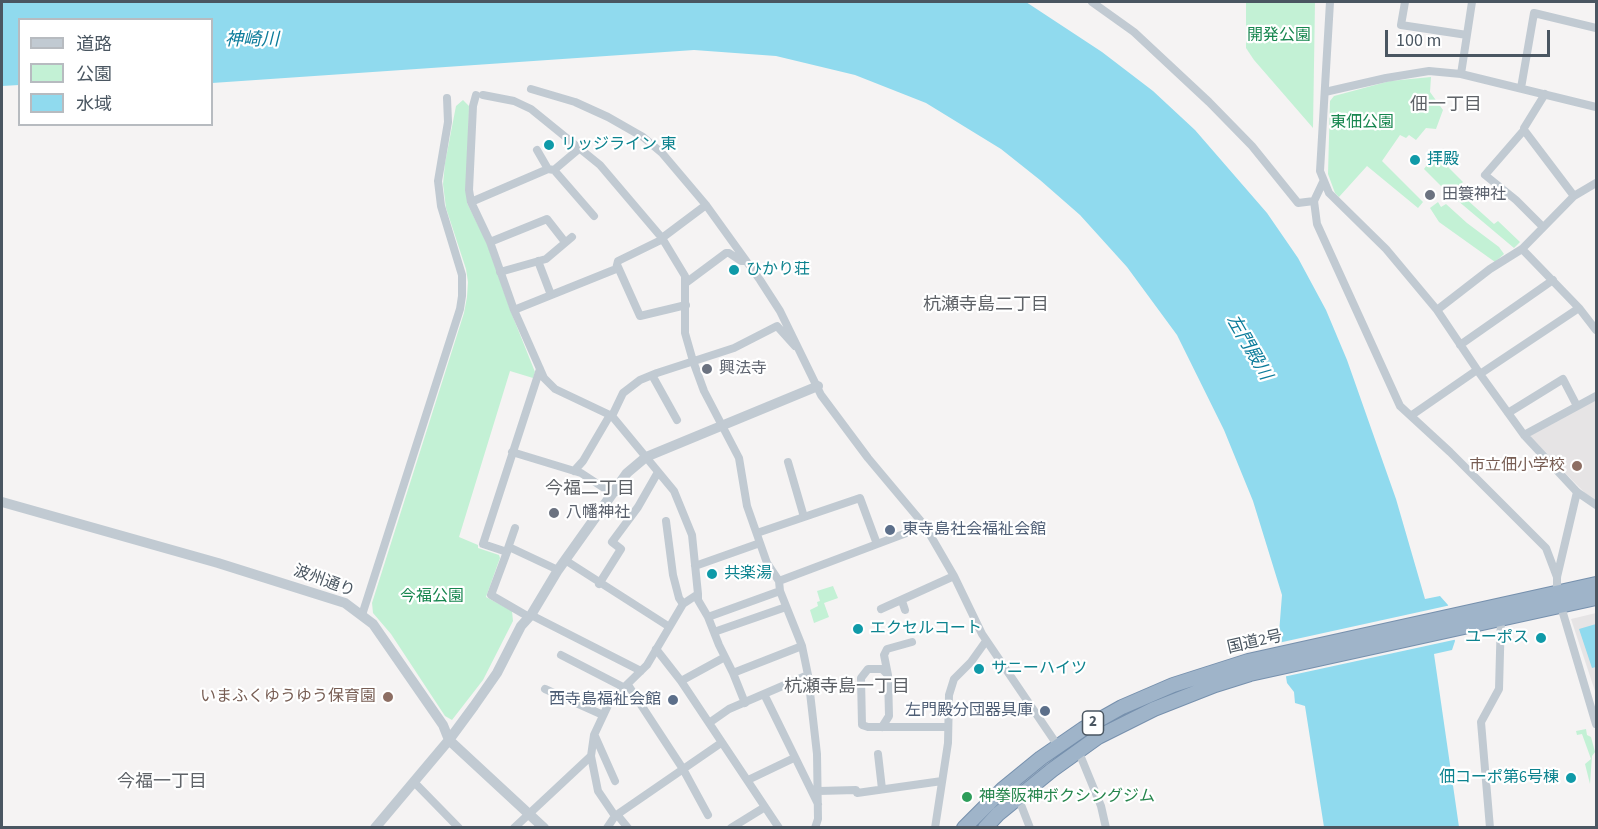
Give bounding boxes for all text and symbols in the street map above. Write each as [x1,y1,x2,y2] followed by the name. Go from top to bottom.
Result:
[18,18,213,126] legend
[1388,18,1553,56] scale bar
[1247,26,1311,46] park label: 開発公園
[1396,28,1441,53] text: 100 m
[225,30,279,52] water label: 神崎川
[76,32,112,57] text: 道路
[76,62,112,87] text: 公園
[76,92,112,117] text: 水域
[1410,95,1482,117] district label: 佃一丁目
[1330,113,1394,133] park label: 東佃公園
[561,135,676,155] place label: リッジライン 東
[542,138,556,152] marker: リッジライン 東
[1427,150,1459,170] place label: 拝殿
[1408,153,1422,167] marker: 拝殿
[1442,185,1506,205] place label: 田簑神社
[1423,188,1437,202] marker: 田簑神社
[746,260,810,280] place label: ひかり荘
[727,263,741,277] marker: ひかり荘
[923,295,1049,317] district label: 杭瀬寺島二丁目
[1221,311,1275,385] water label: 左門殿川
[719,359,767,379] place label: 興法寺
[700,362,714,376] marker: 興法寺
[1469,456,1565,476] place label: 市立佃小学校
[1570,459,1584,473] marker: 市立佃小学校
[545,479,635,501] district label: 今福二丁目
[566,503,630,523] place label: 八幡神社
[547,506,561,520] marker: 八幡神社
[902,520,1046,540] place label: 東寺島社会福祉会館
[883,523,897,537] marker: 東寺島社会福祉会館
[291,562,357,602] street label: 波州通り
[724,564,772,584] place label: 共楽湯
[705,567,719,581] marker: 共楽湯
[400,587,464,607] park label: 今福公園
[870,619,982,639] place label: エクセルコート
[851,622,865,636] marker: エクセルコート
[1226,627,1284,659] street label: 国道2号
[1465,628,1529,648] place label: ユーポス
[1534,631,1548,645] marker: ユーポス
[991,659,1087,679] place label: サニーハイツ
[972,662,986,676] marker: サニーハイツ
[784,677,910,699] district label: 杭瀬寺島一丁目
[200,687,376,707] place label: いまふくゆうゆう保育園
[381,690,395,704] marker: いまふくゆうゆう保育園
[549,690,661,710] place label: 西寺島福祉会館
[666,693,680,707] marker: 西寺島福祉会館
[905,701,1033,721] place label: 左門殿分団器具庫
[1038,704,1052,718] marker: 左門殿分団器具庫
[1082,711,1104,735] road number: 2
[1439,768,1559,788] place label: 佃コーポ第6号棟
[1564,771,1578,785] marker: 佃コーポ第6号棟
[117,772,207,794] district label: 今福一丁目
[979,787,1155,807] place label: 神拳阪神ボクシングジム
[960,790,974,804] marker: 神拳阪神ボクシングジム

